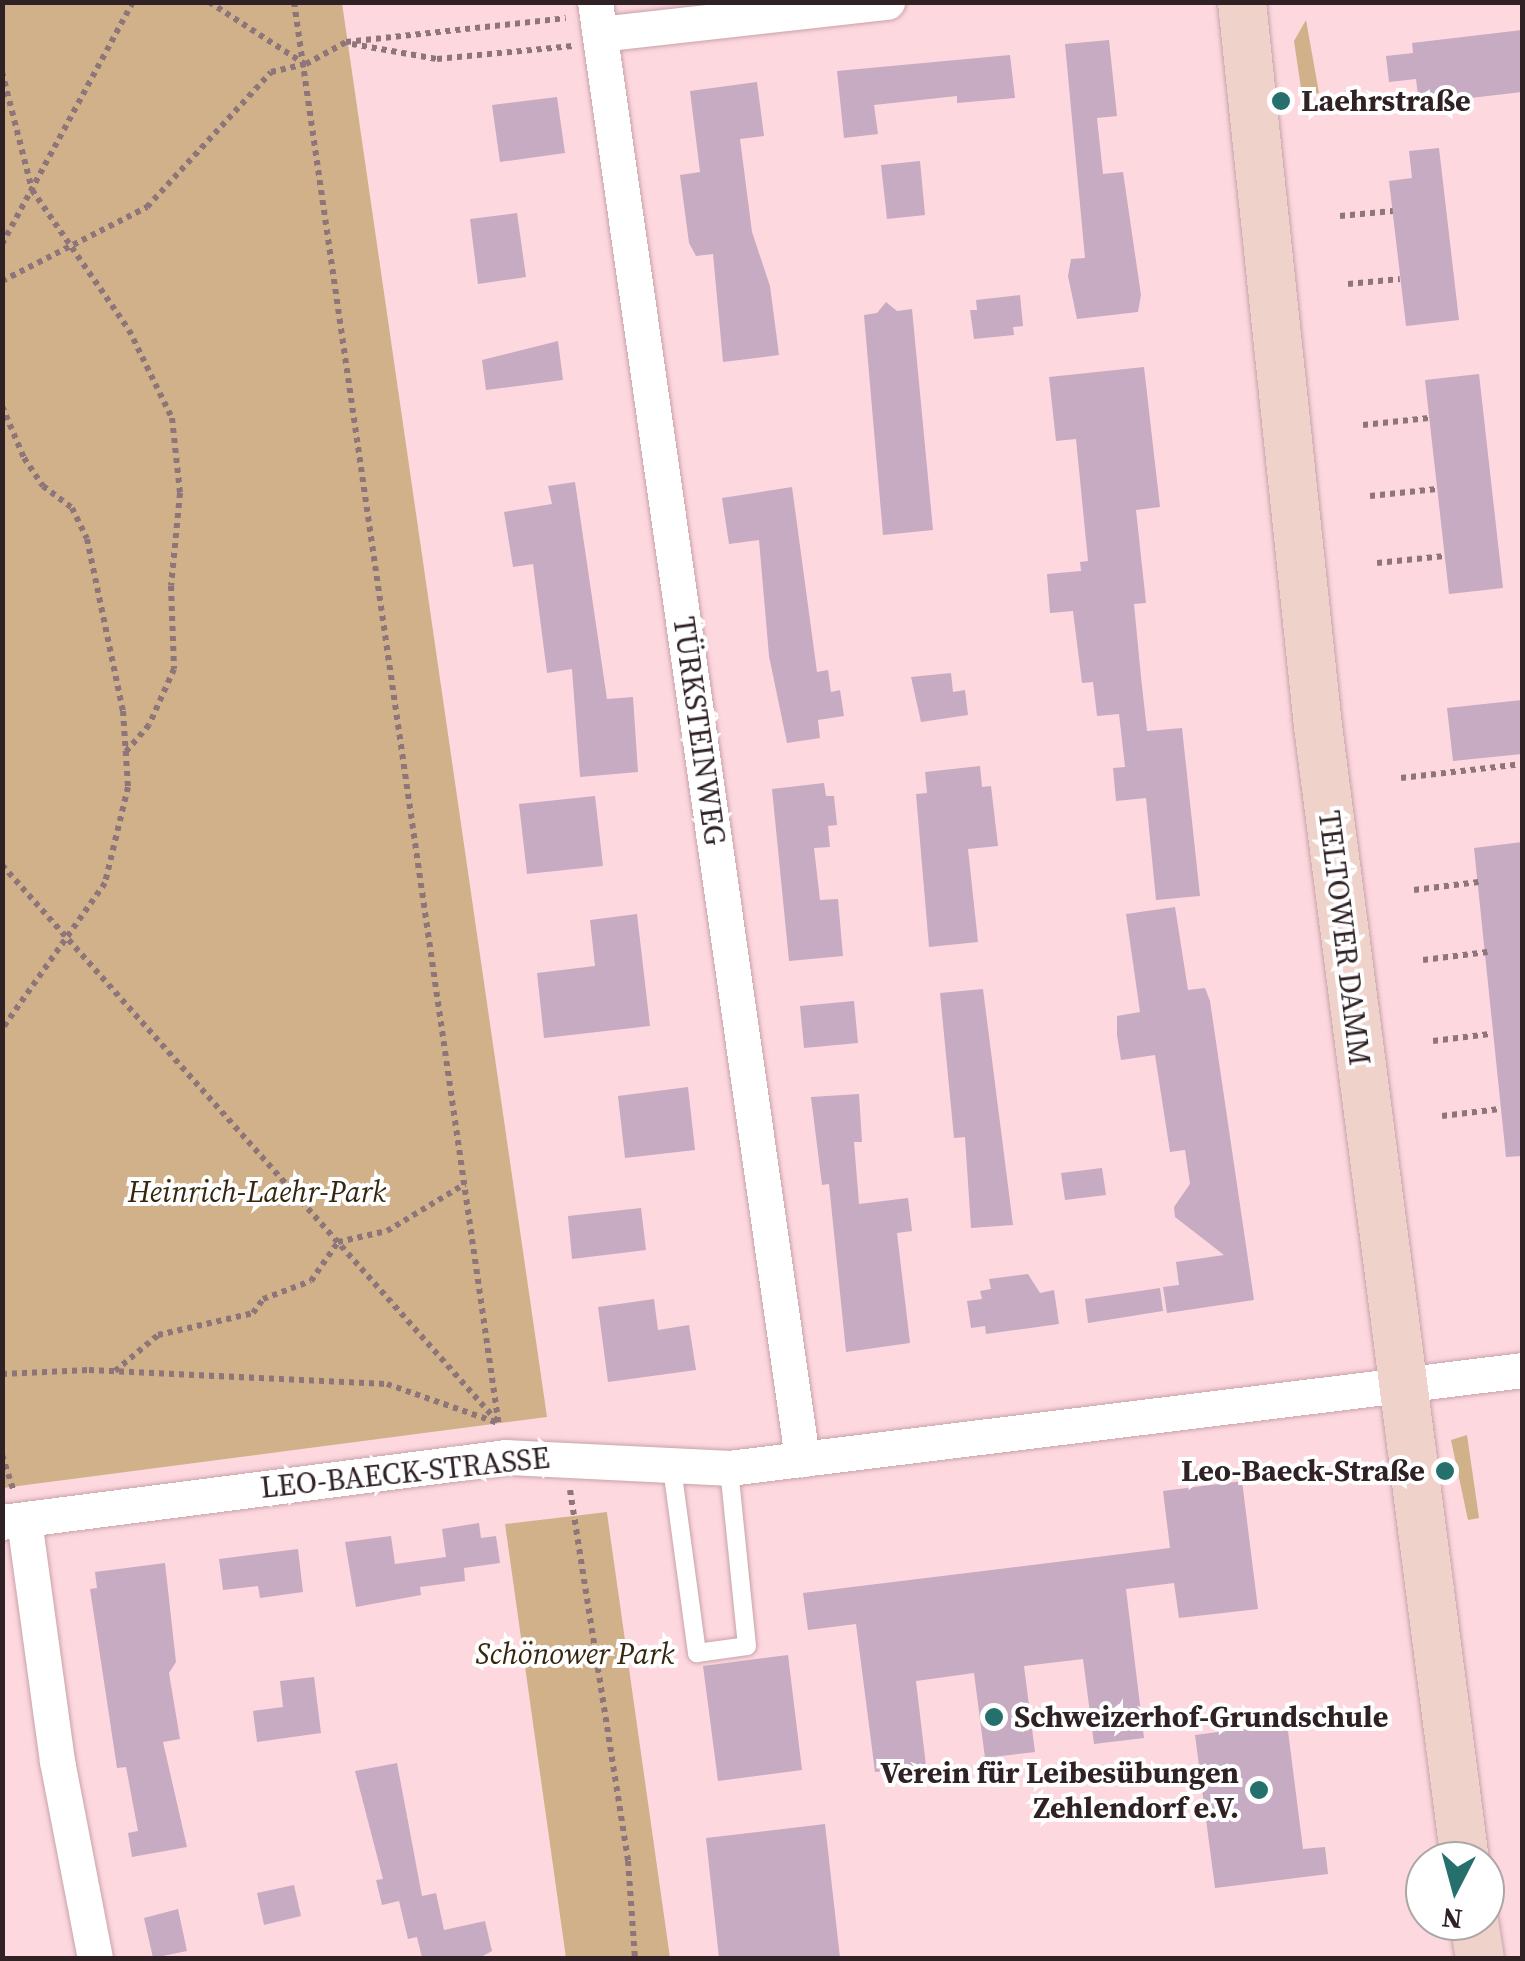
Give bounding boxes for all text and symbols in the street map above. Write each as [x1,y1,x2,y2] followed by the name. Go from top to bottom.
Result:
[1301,83,1471,119] place label: Laehrstraße
[1270,90,1292,112] marker: Laehrstraße
[665,614,733,848] street label: TÜRKSTEINWEG
[1311,808,1377,1068] street label: TELTOWER DAMM
[128,1174,386,1210] park label: Heinrich-Laehr-Park
[259,1440,551,1506] street label: LEO-BAECK-STRASSE
[1181,1453,1425,1489] place label: Leo-Baeck-Straße
[1434,1460,1456,1482] marker: Leo-Baeck-Straße
[475,1636,675,1672] park label: Schönower Park
[1014,1699,1388,1735] place label: Schweizerhof-Grundschule
[983,1706,1005,1728] marker: Schweizerhof-Grundschule
[880,1755,1239,1826] place label: Verein für Leibesübungen Zehlendorf e.V.
[1248,1779,1270,1801] marker: Verein für Leibesübungen Zehlendorf e.V.
[1405,1841,1505,1941] north arrow
[1440,1899,1464,1939] text: N

